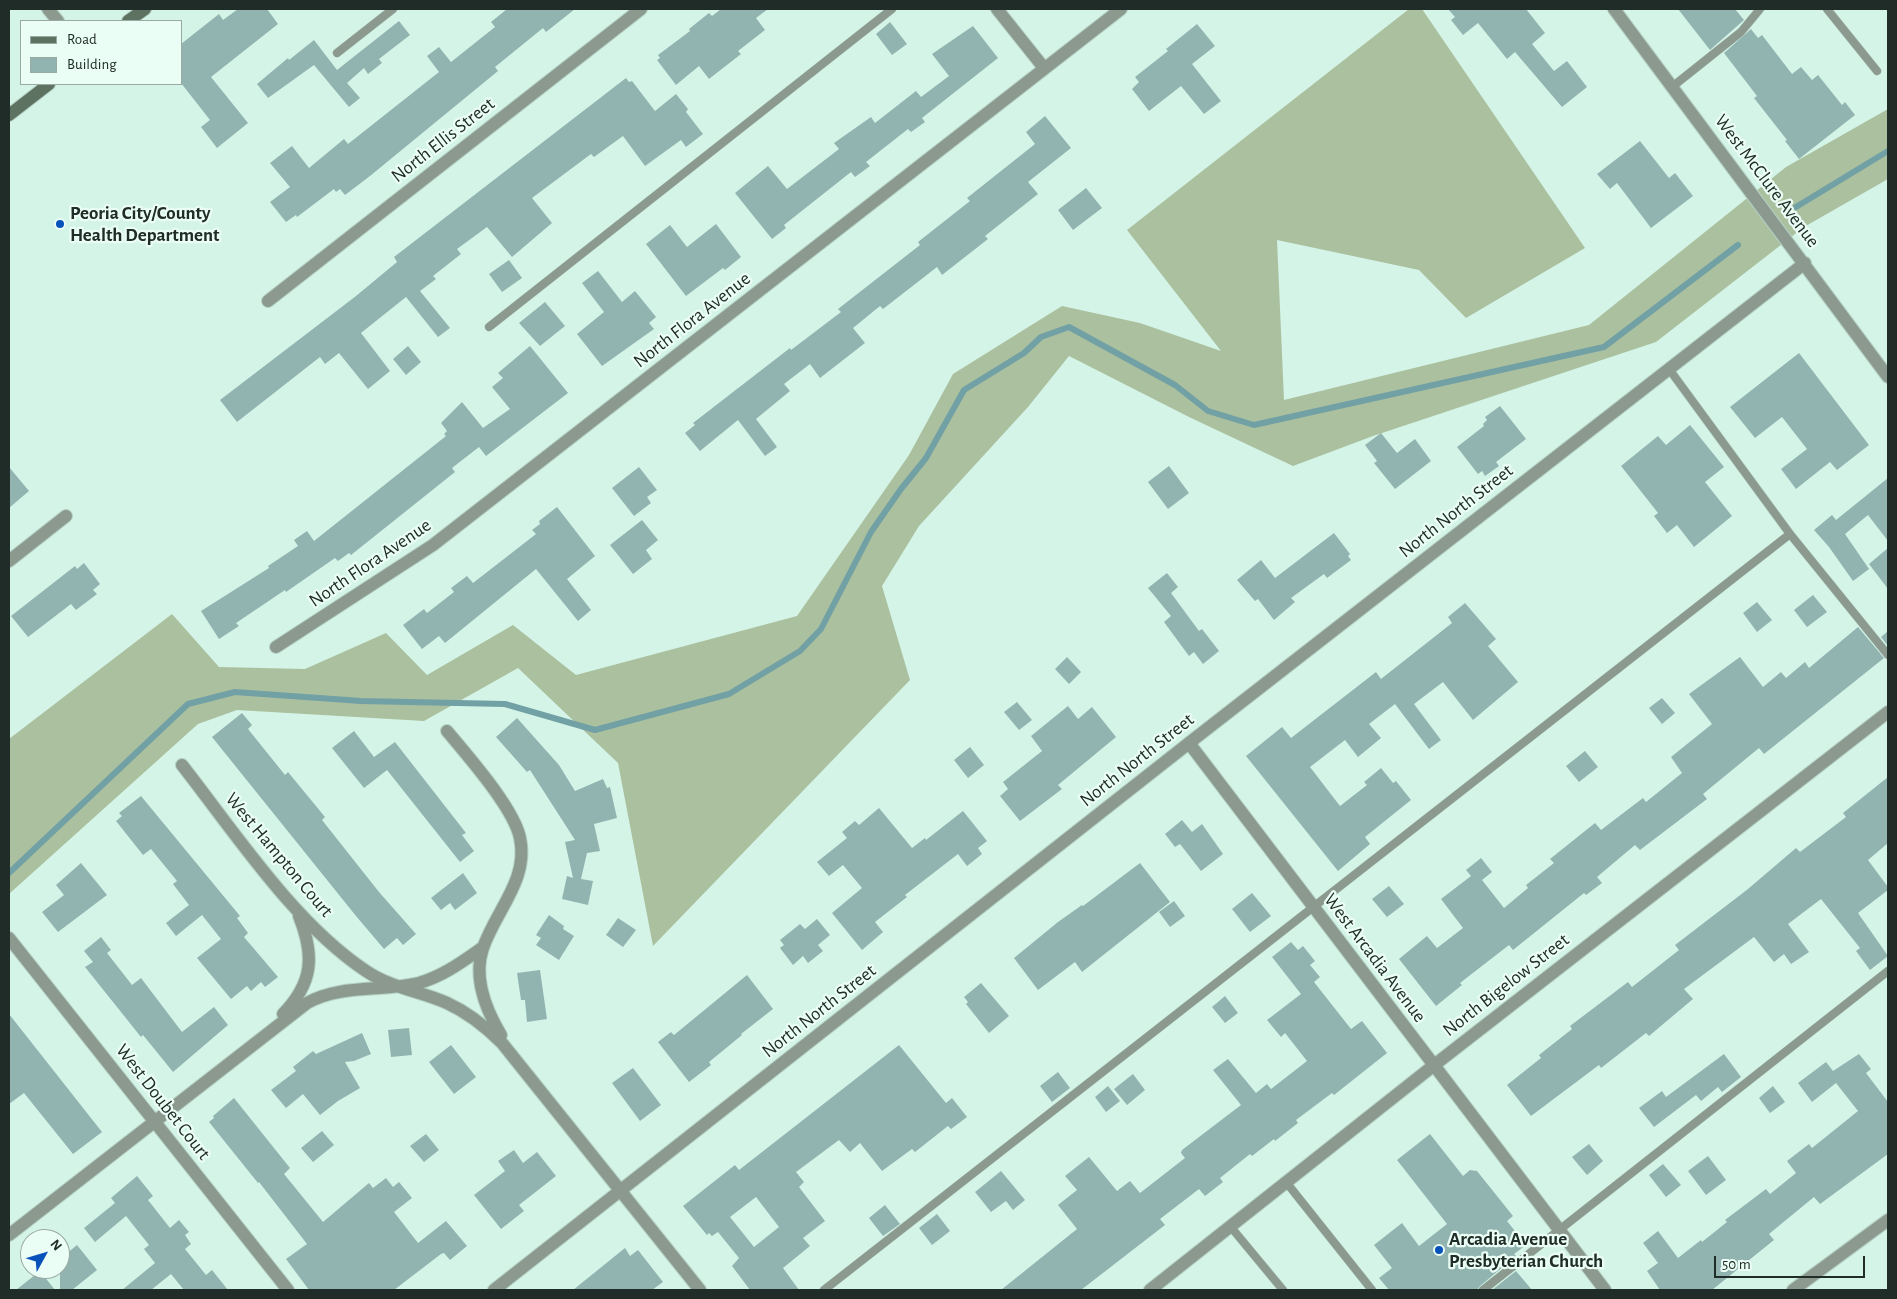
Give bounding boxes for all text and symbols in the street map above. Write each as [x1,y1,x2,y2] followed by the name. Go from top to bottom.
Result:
[20,20,182,85] legend
[67,32,97,47] text: Road
[67,57,117,72] text: Building
[387,93,499,187] street label: North Ellis Street
[1710,110,1824,252] street label: West McClure Avenue
[70,202,219,246] place label: Peoria City/County Health Department
[54,218,66,230] marker: Peoria City/County Health Department
[629,267,755,373] street label: North Flora Avenue
[1394,459,1518,563] street label: North North Street
[305,514,435,612] street label: North Flora Avenue
[1075,708,1199,812] street label: North North Street
[220,788,338,922] street label: West Hampton Court
[1319,889,1431,1027] street label: West Arcadia Avenue
[1438,929,1574,1041] street label: North Bigelow Street
[757,959,881,1063] street label: North North Street
[111,1040,215,1164] street label: West Doubet Court
[1449,1228,1603,1272] place label: Arcadia Avenue Presbyterian Church
[20,1229,70,1279] north arrow
[47,1237,64,1253] text: N
[1433,1244,1445,1256] marker: Arcadia Avenue Presbyterian Church
[1717,1246,1868,1278] scale bar
[1722,1257,1751,1272] text: 50 m

